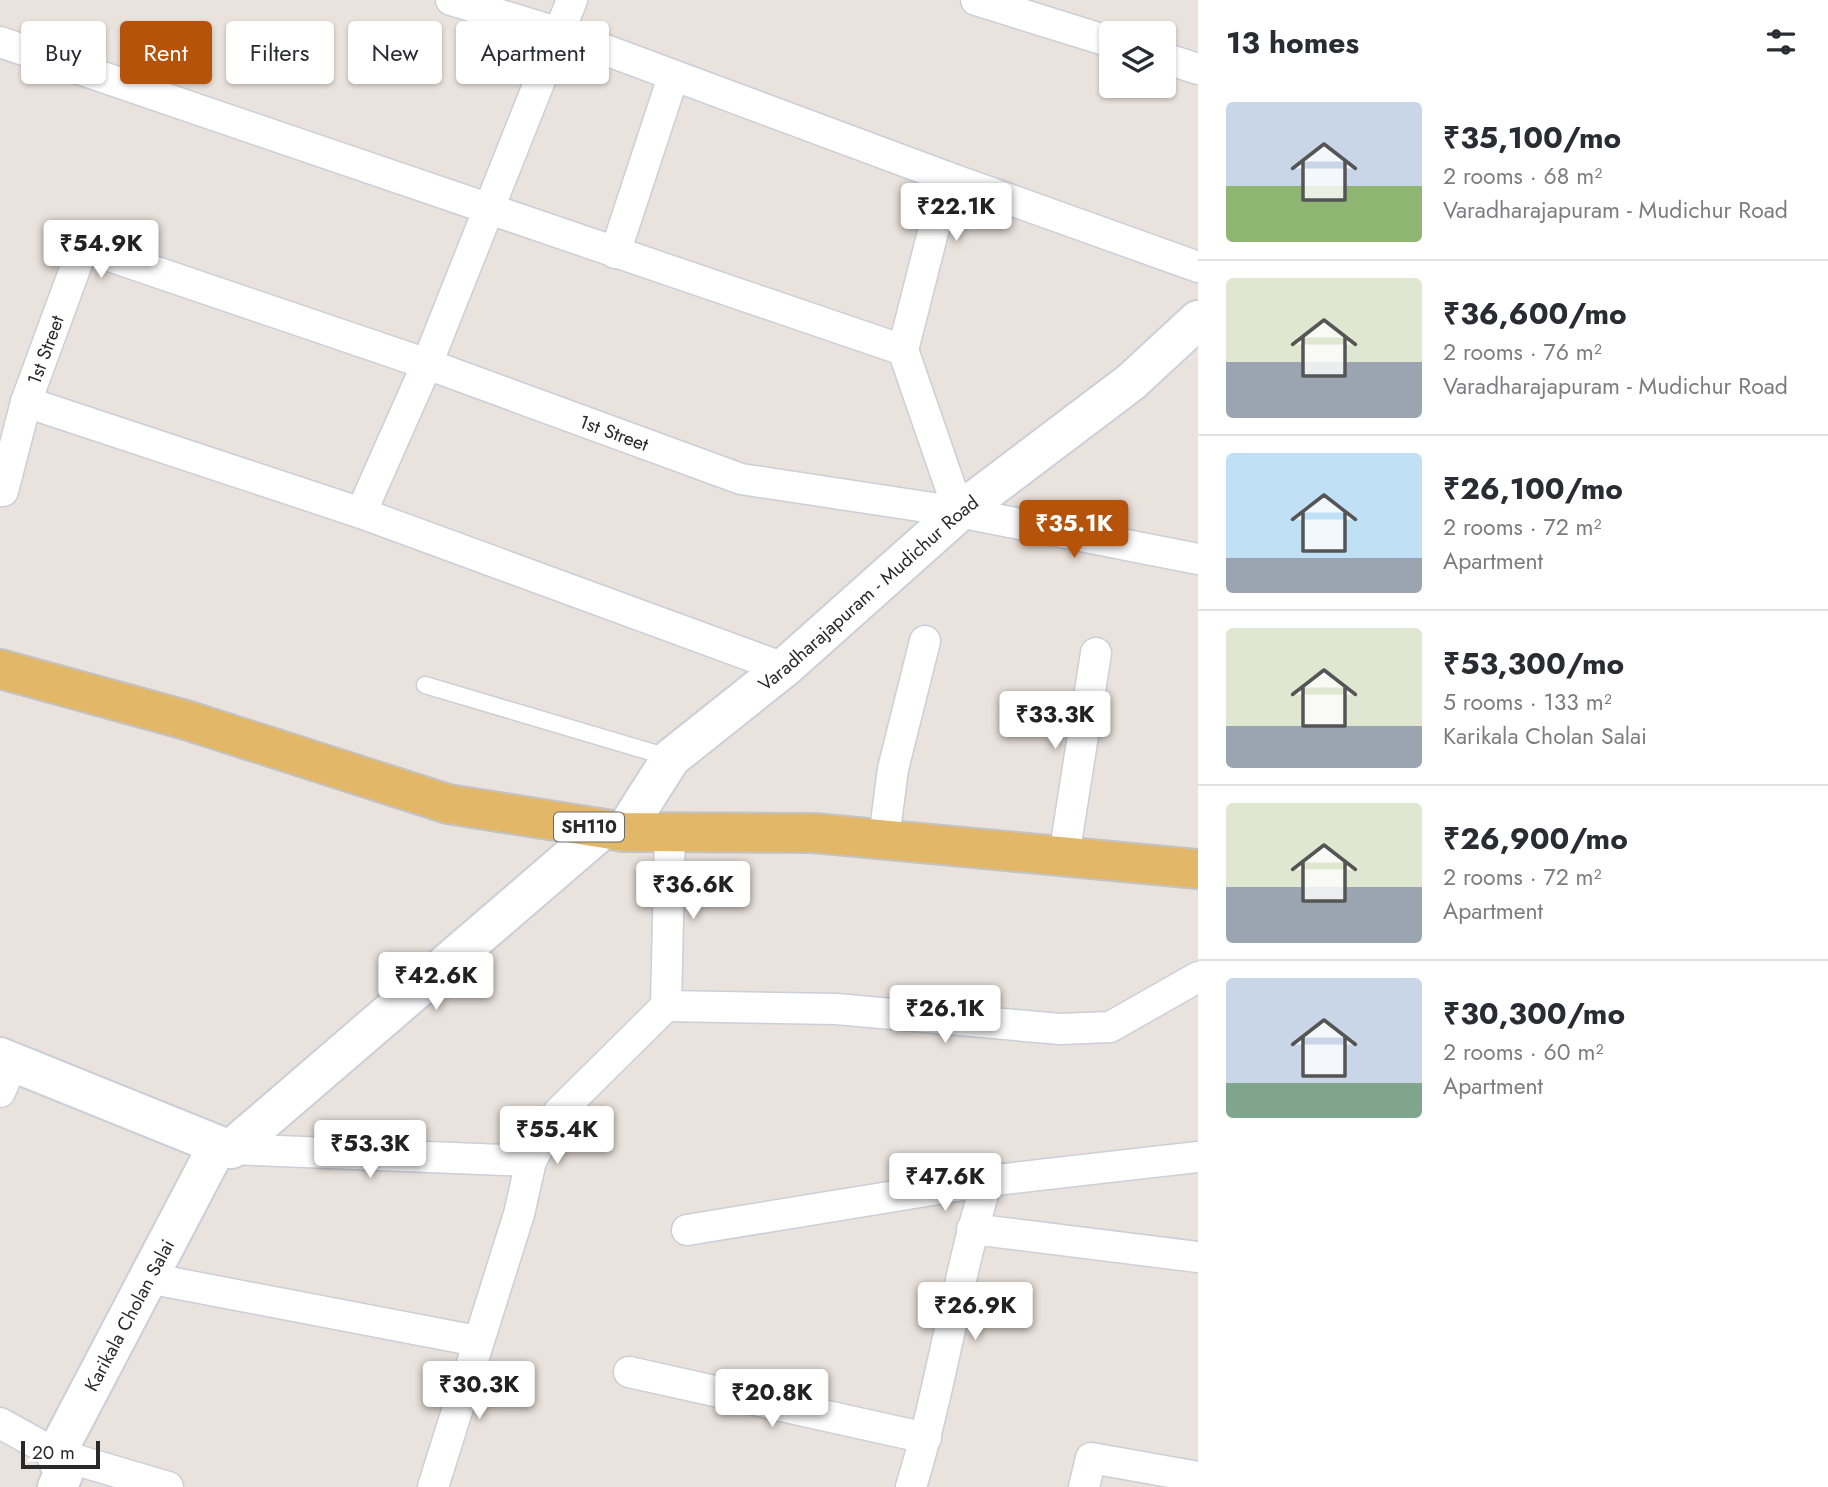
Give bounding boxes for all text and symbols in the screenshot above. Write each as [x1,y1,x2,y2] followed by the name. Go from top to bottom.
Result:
[21,21,106,84] chip: Buy
[120,21,212,84] chip: Rent
[226,21,334,84] chip: Filters
[348,21,442,84] chip: New
[456,21,609,84] chip: Apartment
[1099,21,1176,98] map controls
[1099,21,1176,98] button: layers
[1226,21,1359,64] text: 13 homes
[1762,23,1800,61] icon: filters
[1443,116,1621,159] text: ₹35,100/mo
[1282,130,1366,214] icon: home
[1443,159,1602,193] text: 2 rooms · 68 m²
[899,184,1013,243] pin: ₹22.1K
[917,189,995,223] text: ₹22.1K
[1443,193,1788,227] text: Varadharajapuram - Mudichur Road
[44,220,158,280] pin: ₹54.9K
[60,226,142,260] text: ₹54.9K
[1443,292,1627,335] text: ₹36,600/mo
[1282,306,1366,390] icon: home
[21,311,71,388] street label: 1st Street
[1443,335,1602,369] text: 2 rooms · 76 m²
[1443,369,1788,403] text: Varadharajapuram - Mudichur Road
[575,408,653,458] street label: 1st Street
[1443,467,1623,510] text: ₹26,100/mo
[1282,481,1366,565] icon: home
[753,489,984,697] street label: Varadharajapuram - Mudichur Road
[1017,500,1131,560] pin: ₹35.1K
[1035,506,1113,540] text: ₹35.1K
[1443,510,1602,544] text: 2 rooms · 72 m²
[1443,544,1543,578] text: Apartment
[1443,642,1624,685] text: ₹53,300/mo
[1282,656,1366,740] icon: home
[1443,685,1612,719] text: 5 rooms · 133 m²
[998,692,1112,751] pin: ₹33.3K
[1015,697,1095,731] text: ₹33.3K
[1443,719,1647,753] text: Karikala Cholan Salai
[554,812,624,842] road number: SH110
[1443,817,1628,860] text: ₹26,900/mo
[1282,831,1366,915] icon: home
[1443,860,1602,894] text: 2 rooms · 72 m²
[636,862,750,921] pin: ₹36.6K
[652,867,734,901] text: ₹36.6K
[1443,894,1543,928] text: Apartment
[379,953,493,1012] pin: ₹42.6K
[394,958,478,992] text: ₹42.6K
[888,986,1002,1045] pin: ₹26.1K
[906,991,984,1025] text: ₹26.1K
[1443,992,1625,1035] text: ₹30,300/mo
[1282,1006,1366,1090] icon: home
[1443,1035,1603,1069] text: 2 rooms · 60 m²
[1443,1069,1543,1103] text: Apartment
[500,1106,614,1166] pin: ₹55.4K
[516,1112,598,1146] text: ₹55.4K
[313,1120,427,1180] pin: ₹53.3K
[330,1126,410,1160] text: ₹53.3K
[888,1154,1002,1213] pin: ₹47.6K
[905,1159,985,1193] text: ₹47.6K
[78,1234,181,1396] street label: Karikala Cholan Salai
[918,1282,1032,1342] pin: ₹26.9K
[934,1288,1016,1322] text: ₹26.9K
[422,1362,536,1421] pin: ₹30.3K
[439,1367,519,1401] text: ₹30.3K
[715,1370,829,1429] pin: ₹20.8K
[731,1375,813,1409] text: ₹20.8K
[21,1438,100,1470] scale bar
[32,1439,75,1466] text: 20 m

